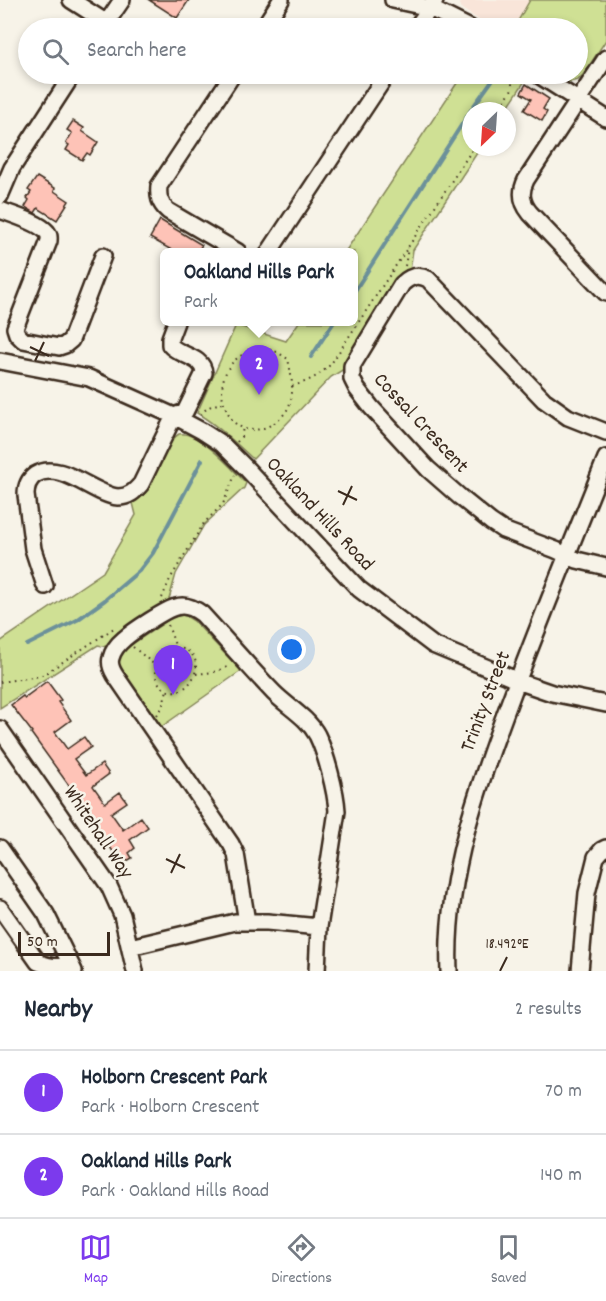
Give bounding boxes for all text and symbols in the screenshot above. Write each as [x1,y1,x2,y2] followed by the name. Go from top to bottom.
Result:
[18,18,588,84] search box
[39,35,72,68] icon: search
[87,36,186,67] text: Search here
[462,102,516,156] north arrow
[160,248,358,326] popup
[184,258,334,289] text: Oakland Hills Park
[184,289,218,317] text: Park
[240,346,278,395] pin: 2
[365,367,475,481] street label: Cossal Crescent
[258,451,380,579] street label: Oakland Hills Road
[277,635,306,664] your location
[154,646,192,695] pin: 1
[454,647,520,757] street label: Trinity Street
[55,780,140,886] street label: Whitehall Way
[18,929,110,956] scale bar
[27,931,58,954] text: 50 m
[485,934,529,956] text: 18.492°E
[24,992,92,1029] text: Nearby
[515,996,582,1024] text: 2 results
[81,1063,267,1094] text: Holborn Crescent Park
[41,1078,46,1106] text: 1
[545,1078,582,1106] text: 70 m
[81,1094,260,1122] text: Park · Holborn Crescent
[81,1147,232,1178] text: Oakland Hills Park
[39,1162,48,1190] text: 2
[540,1162,582,1190] text: 140 m
[81,1178,269,1206] text: Park · Oakland Hills Road
[79,1231,112,1290] tab: Map
[271,1231,332,1290] tab: Directions
[491,1231,527,1290] tab: Saved

